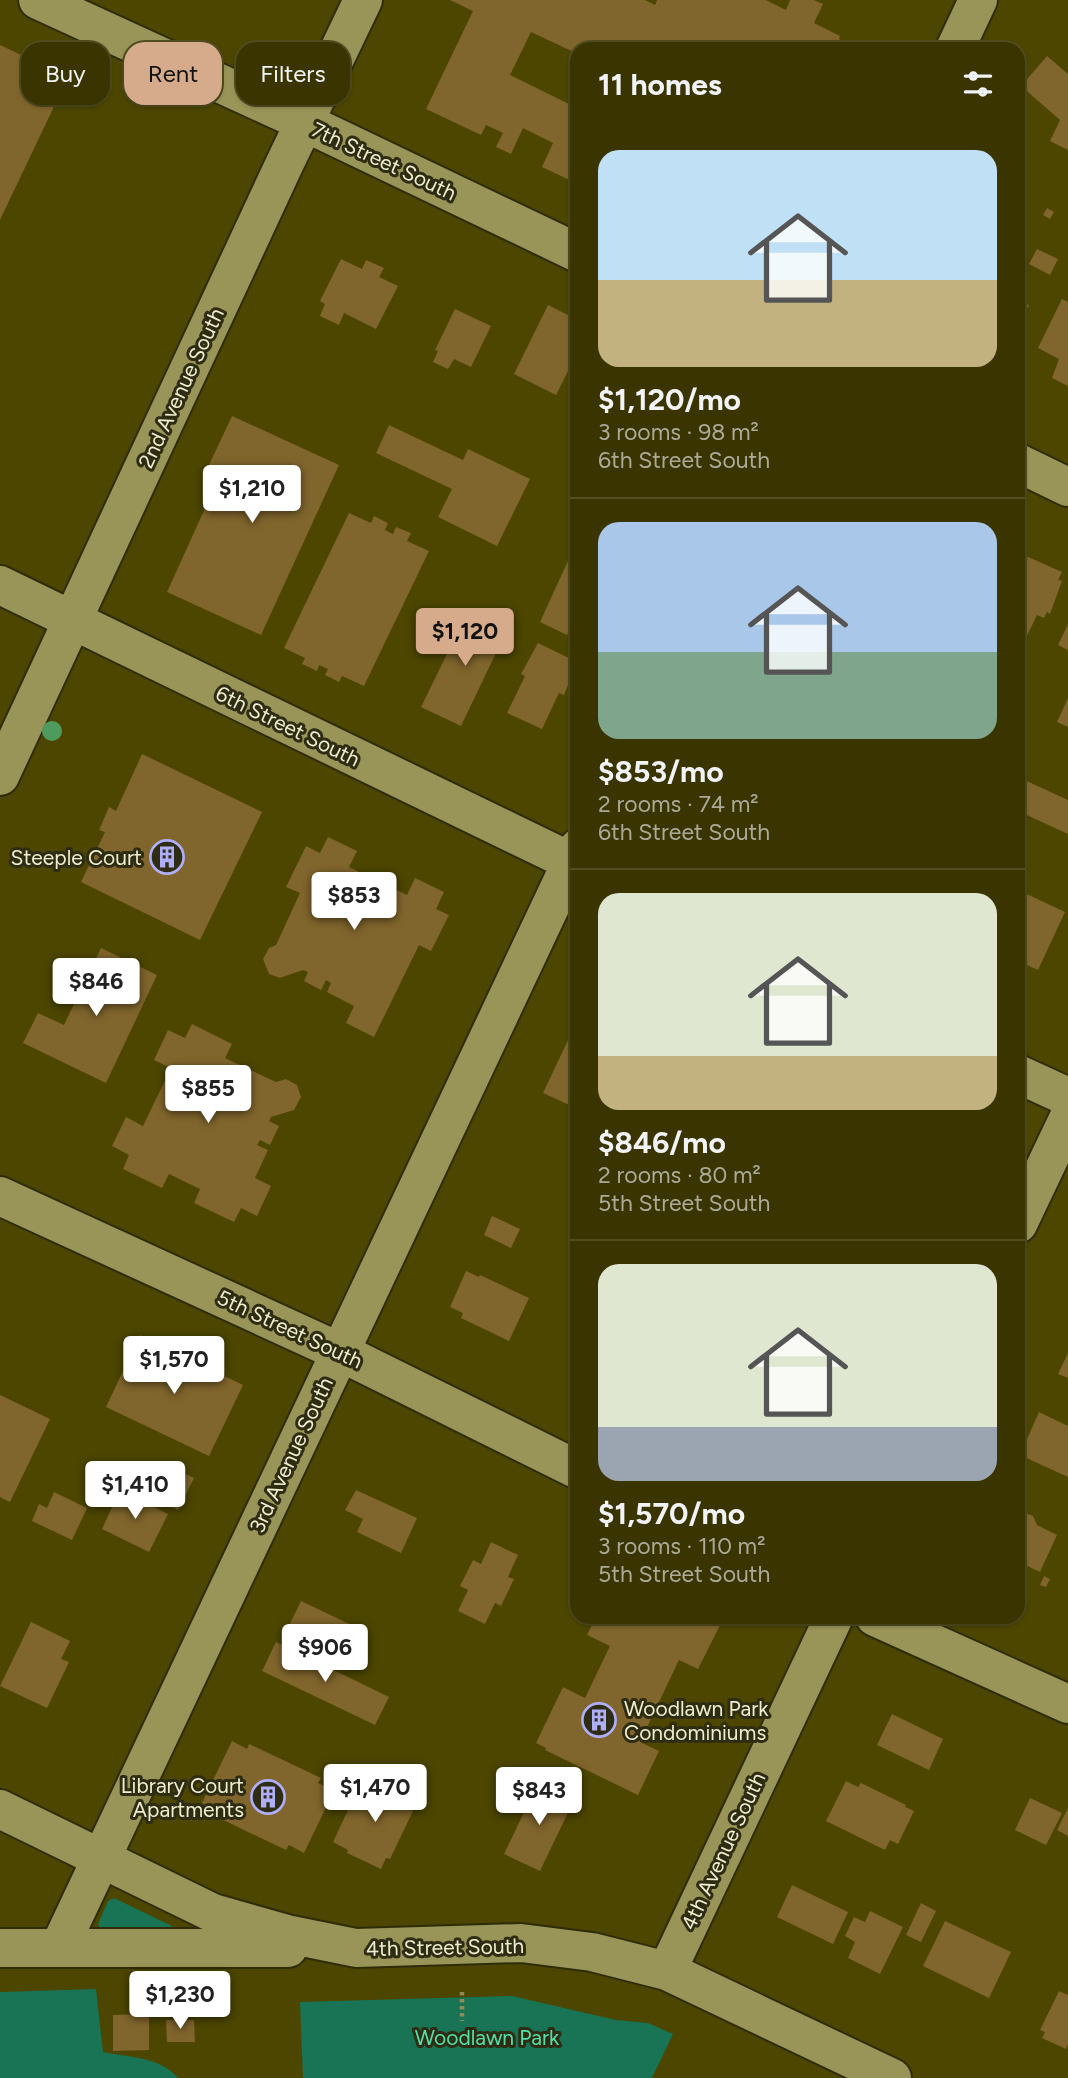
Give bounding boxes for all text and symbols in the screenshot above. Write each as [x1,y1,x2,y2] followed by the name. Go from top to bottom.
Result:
[21,42,110,105] chip: Buy
[124,42,222,105] chip: Rent
[236,42,350,105] chip: Filters
[959,65,997,103] icon: filters
[598,66,722,103] text: 11 homes
[308,117,460,205] street label: 7th Street South
[735,195,861,321] icon: home
[133,304,229,472] street label: 2nd Avenue South
[598,381,741,418] text: $1,120/mo
[598,418,759,446] text: 3 rooms · 98 m²
[598,446,770,474] text: 6th Street South
[195,466,309,525] pin: $1,210
[219,474,285,502] text: $1,210
[735,567,861,693] icon: home
[408,608,522,668] pin: $1,120
[432,617,498,645] text: $1,120
[212,680,364,772] street label: 6th Street South
[598,753,724,790] text: $853/mo
[598,790,759,818] text: 2 rooms · 74 m²
[598,818,770,846] text: 6th Street South
[148,838,186,876] building icon: Steeple Court
[11,845,142,870] place label: Steeple Court
[313,872,395,932] pin: $853
[328,881,380,909] text: $853
[735,938,861,1064] icon: home
[55,958,137,1018] pin: $846
[69,967,123,995] text: $846
[167,1066,249,1125] pin: $855
[181,1074,235,1102] text: $855
[598,1124,726,1161] text: $846/mo
[598,1161,761,1189] text: 2 rooms · 80 m²
[598,1189,770,1217] text: 5th Street South
[213,1284,367,1374] street label: 5th Street South
[735,1309,861,1435] icon: home
[117,1336,231,1396] pin: $1,570
[139,1345,209,1373] text: $1,570
[244,1373,338,1537] street label: 3rd Avenue South
[78,1462,192,1521] pin: $1,410
[101,1470,169,1498] text: $1,410
[598,1495,745,1532] text: $1,570/mo
[598,1532,765,1560] text: 3 rooms · 110 m²
[598,1560,770,1588] text: 5th Street South
[284,1624,366,1684] pin: $906
[298,1633,352,1661] text: $906
[624,1696,769,1745] place label: Woodlawn Park Condominiums
[580,1701,618,1739] building icon: Woodlawn Park Condominiums
[318,1764,432,1824] pin: $1,470
[498,1768,580,1827] pin: $843
[676,1768,770,1934] street label: 4th Avenue South
[121,1773,244,1822] place label: Library Court Apartments
[340,1773,410,1801] text: $1,470
[512,1776,566,1804] text: $843
[249,1778,287,1816] building icon: Library Court Apartments
[366,1933,524,1961] street label: 4th Street South
[123,1972,237,2031] pin: $1,230
[145,1980,215,2008] text: $1,230
[415,2025,560,2050] park label: Woodlawn Park

